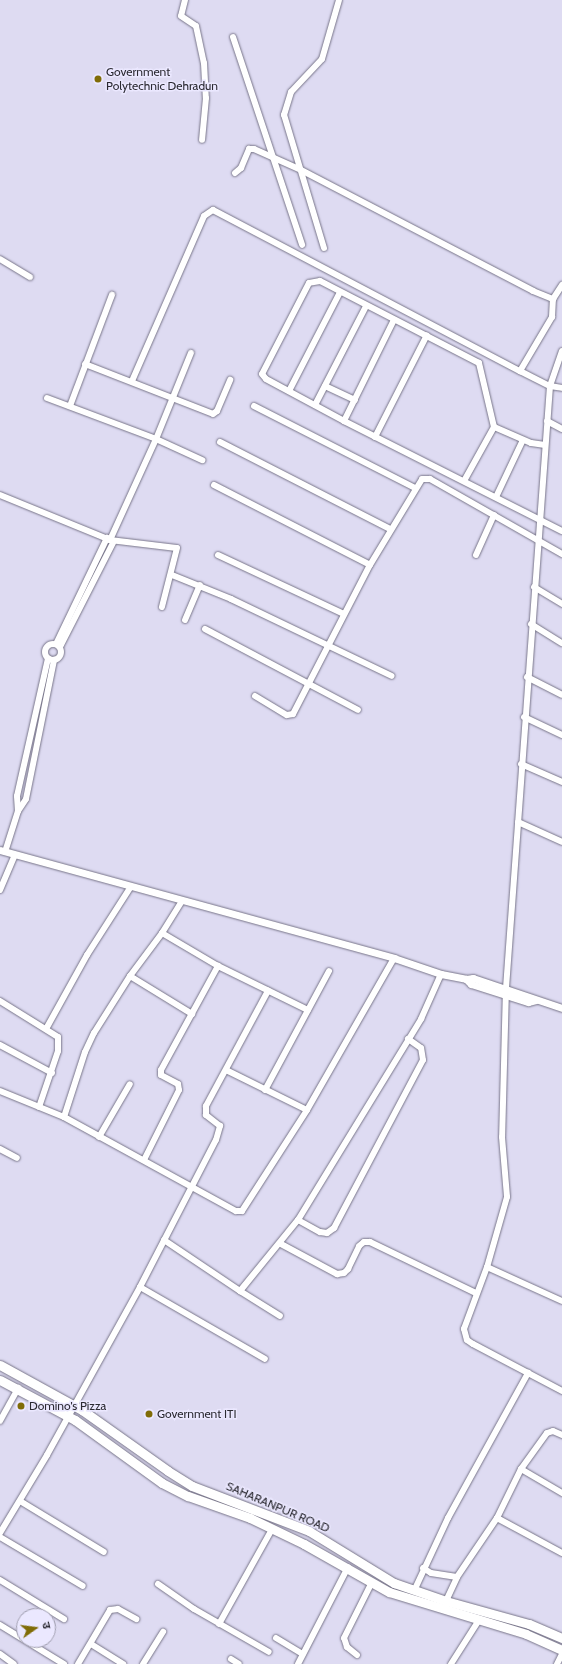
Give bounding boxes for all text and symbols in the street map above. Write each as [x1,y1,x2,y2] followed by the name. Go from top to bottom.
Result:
[106,65,218,93] place label: Government Polytechnic Dehradun
[93,74,103,84] marker: Government Polytechnic Dehradun
[29,1399,106,1413] place label: Domino's Pizza
[16,1401,26,1411] marker: Domino's Pizza
[157,1407,236,1421] place label: Government ITI
[144,1409,154,1419] marker: Government ITI
[224,1479,332,1535] street label: SAHARANPUR ROAD
[16,1608,56,1648] north arrow
[39,1621,54,1630] text: उ

